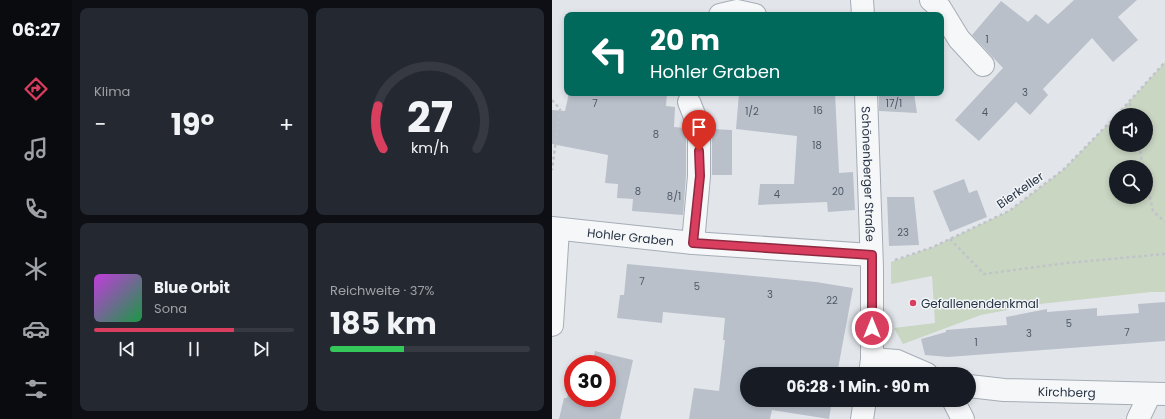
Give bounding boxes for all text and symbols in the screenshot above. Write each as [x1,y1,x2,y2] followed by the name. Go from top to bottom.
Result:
[12,17,60,42] text: 06:27
[650,21,720,60] text: 20 m
[584,28,636,80] icon: left
[985,32,989,47] house number: 1
[650,59,780,84] text: Hohler Graben
[22,75,50,103] icon: directions
[94,82,130,101] text: Klima
[1022,85,1028,100] house number: 3
[407,88,453,147] text: 27
[592,96,598,111] house number: 7
[886,96,902,111] house number: 17/1
[171,103,214,146] text: 19°
[813,103,823,118] house number: 16
[745,104,759,119] house number: 1/2
[982,105,988,120] house number: 4
[858,106,880,242] street label: Schönenberger Straße
[1109,108,1153,204] map controls
[1109,108,1153,152] button: sound
[94,109,106,140] text: −
[279,109,294,140] text: +
[682,110,716,151] pin
[688,116,710,138] icon: arrive
[653,127,659,142] house number: 8
[22,135,50,163] icon: music
[411,138,449,158] text: km/h
[812,138,822,153] house number: 18
[1109,160,1153,204] button: search
[993,167,1047,212] street label: Bierkeller
[635,184,641,199] house number: 8
[832,184,844,199] house number: 20
[774,187,780,202] house number: 4
[667,189,681,204] house number: 8/1
[22,195,50,223] icon: phone
[586,223,675,249] street label: Hohler Graben
[897,225,909,240] house number: 23
[22,255,50,283] icon: climate
[639,274,645,289] house number: 7
[154,277,230,298] text: Blue Orbit
[694,279,700,294] house number: 5
[330,281,434,300] text: Reichweite · 37%
[767,287,773,302] house number: 3
[826,293,838,308] house number: 22
[921,295,1039,312] place label: Gefallenendenkmal
[908,298,918,308] marker: Gefallenendenkmal
[154,299,187,318] text: Sona
[330,302,437,345] text: 185 km
[851,307,893,349] position arrow
[22,315,50,343] icon: car
[1066,316,1072,331] house number: 5
[1124,325,1130,340] house number: 7
[1026,326,1032,341] house number: 3
[974,335,978,350] house number: 1
[116,338,138,360] icon: previous
[183,338,205,360] icon: pause
[250,338,272,360] icon: next
[564,355,616,407] speed limit sign: 30
[22,375,50,403] icon: filters
[787,376,930,397] text: 06:28 · 1 Min. · 90 m
[1038,382,1096,401] street label: Kirchberg

